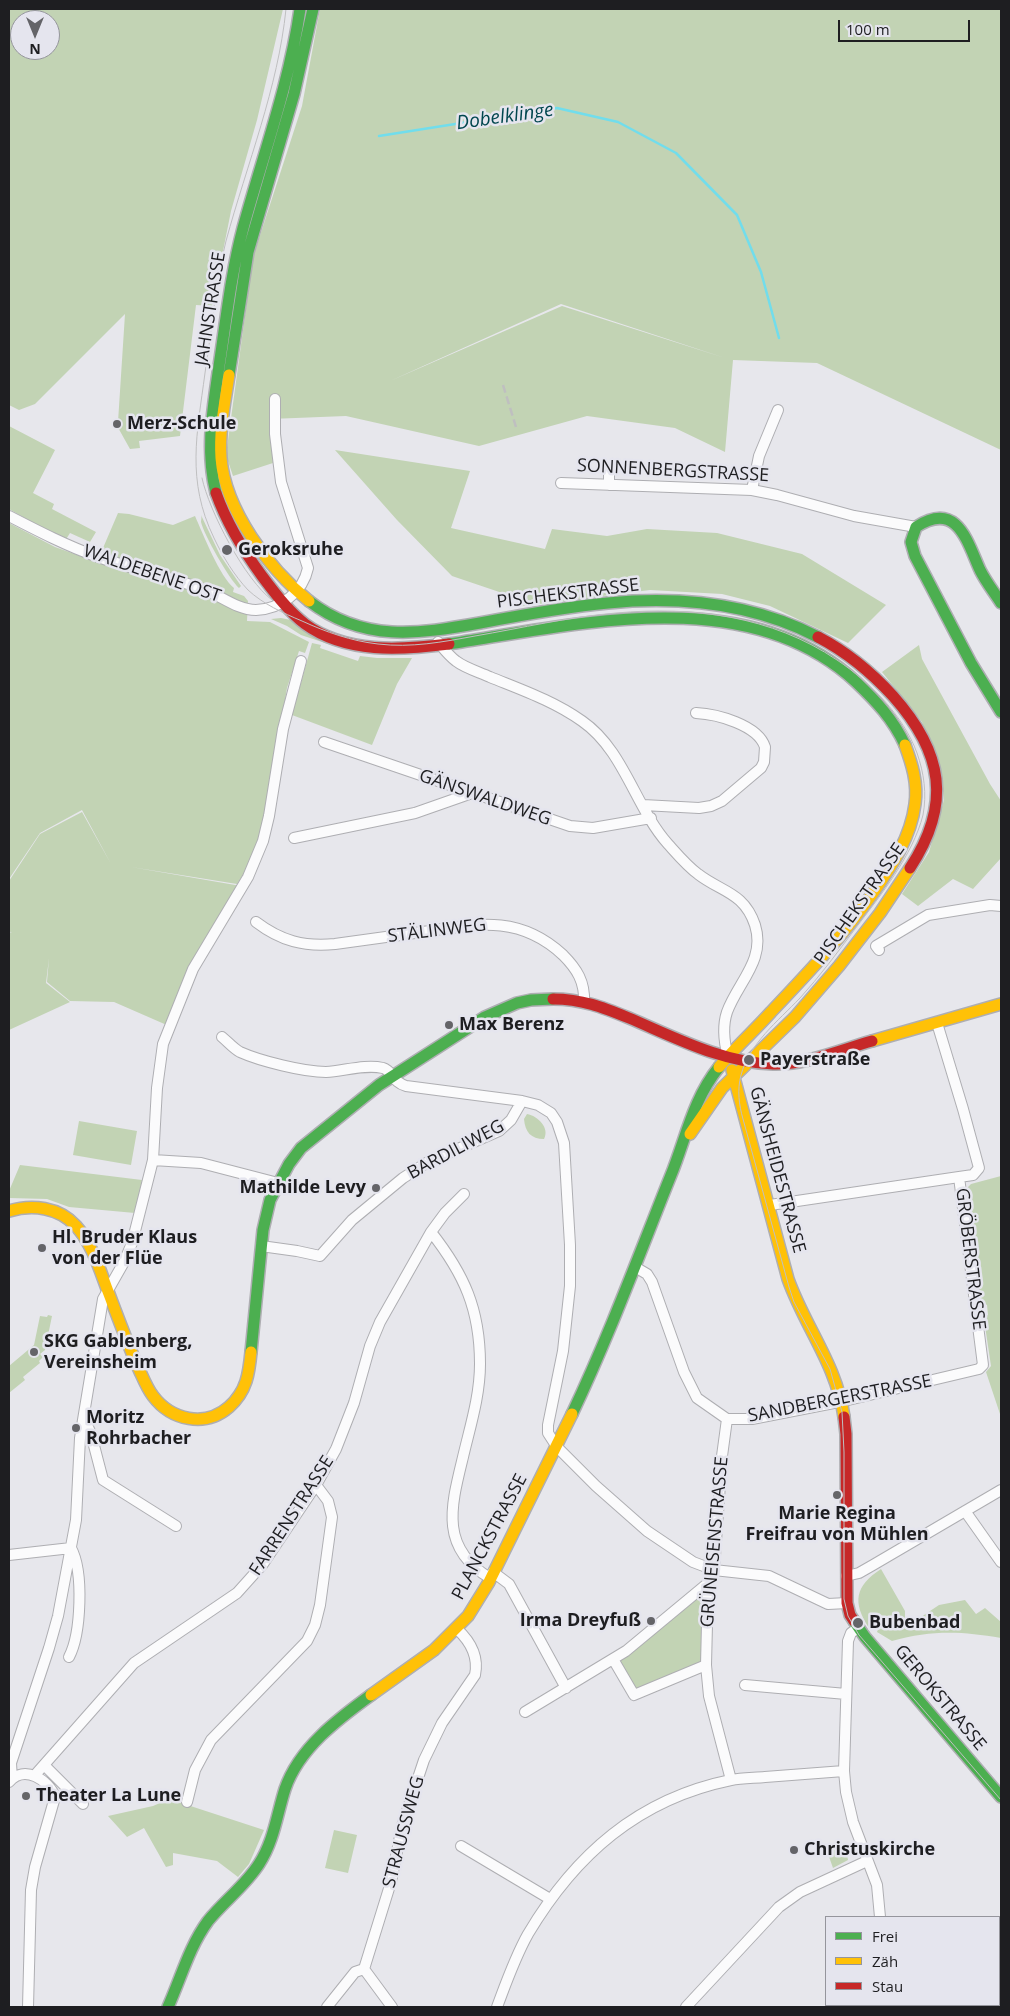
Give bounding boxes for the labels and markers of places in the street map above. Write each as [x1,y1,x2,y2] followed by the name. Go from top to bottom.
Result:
[127,413,236,435] place label: Merz-Schule
[111,418,123,430] marker: Merz-Schule
[238,539,344,561] place label: Geroksruhe
[220,543,234,557] marker: Geroksruhe
[459,1014,564,1036] place label: Max Berenz
[443,1019,455,1031] marker: Max Berenz
[760,1049,870,1071] place label: Payerstraße
[742,1053,756,1067] marker: Payerstraße
[240,1177,366,1199] place label: Mathilde Levy
[370,1182,382,1194] marker: Mathilde Levy
[52,1227,197,1270] place label: Hl. Bruder Klaus von der Flüe
[36,1242,48,1254] marker: Hl. Bruder Klaus von der Flüe
[44,1331,192,1374] place label: SKG Gablenberg, Vereinsheim
[28,1346,40,1358] marker: SKG Gablenberg, Vereinsheim
[86,1407,191,1450] place label: Moritz Rohrbacher
[70,1422,82,1434] marker: Moritz Rohrbacher
[831,1489,843,1501] marker: Marie Regina Freifrau von Mühlen
[745,1503,929,1546] place label: Marie Regina Freifrau von Mühlen
[520,1610,641,1632] place label: Irma Dreyfuß
[869,1612,960,1634] place label: Bubenbad
[645,1615,657,1627] marker: Irma Dreyfuß
[851,1616,865,1630] marker: Bubenbad
[36,1785,181,1807] place label: Theater La Lune
[20,1790,32,1802] marker: Theater La Lune
[804,1839,935,1861] place label: Christuskirche
[788,1844,800,1856] marker: Christuskirche

